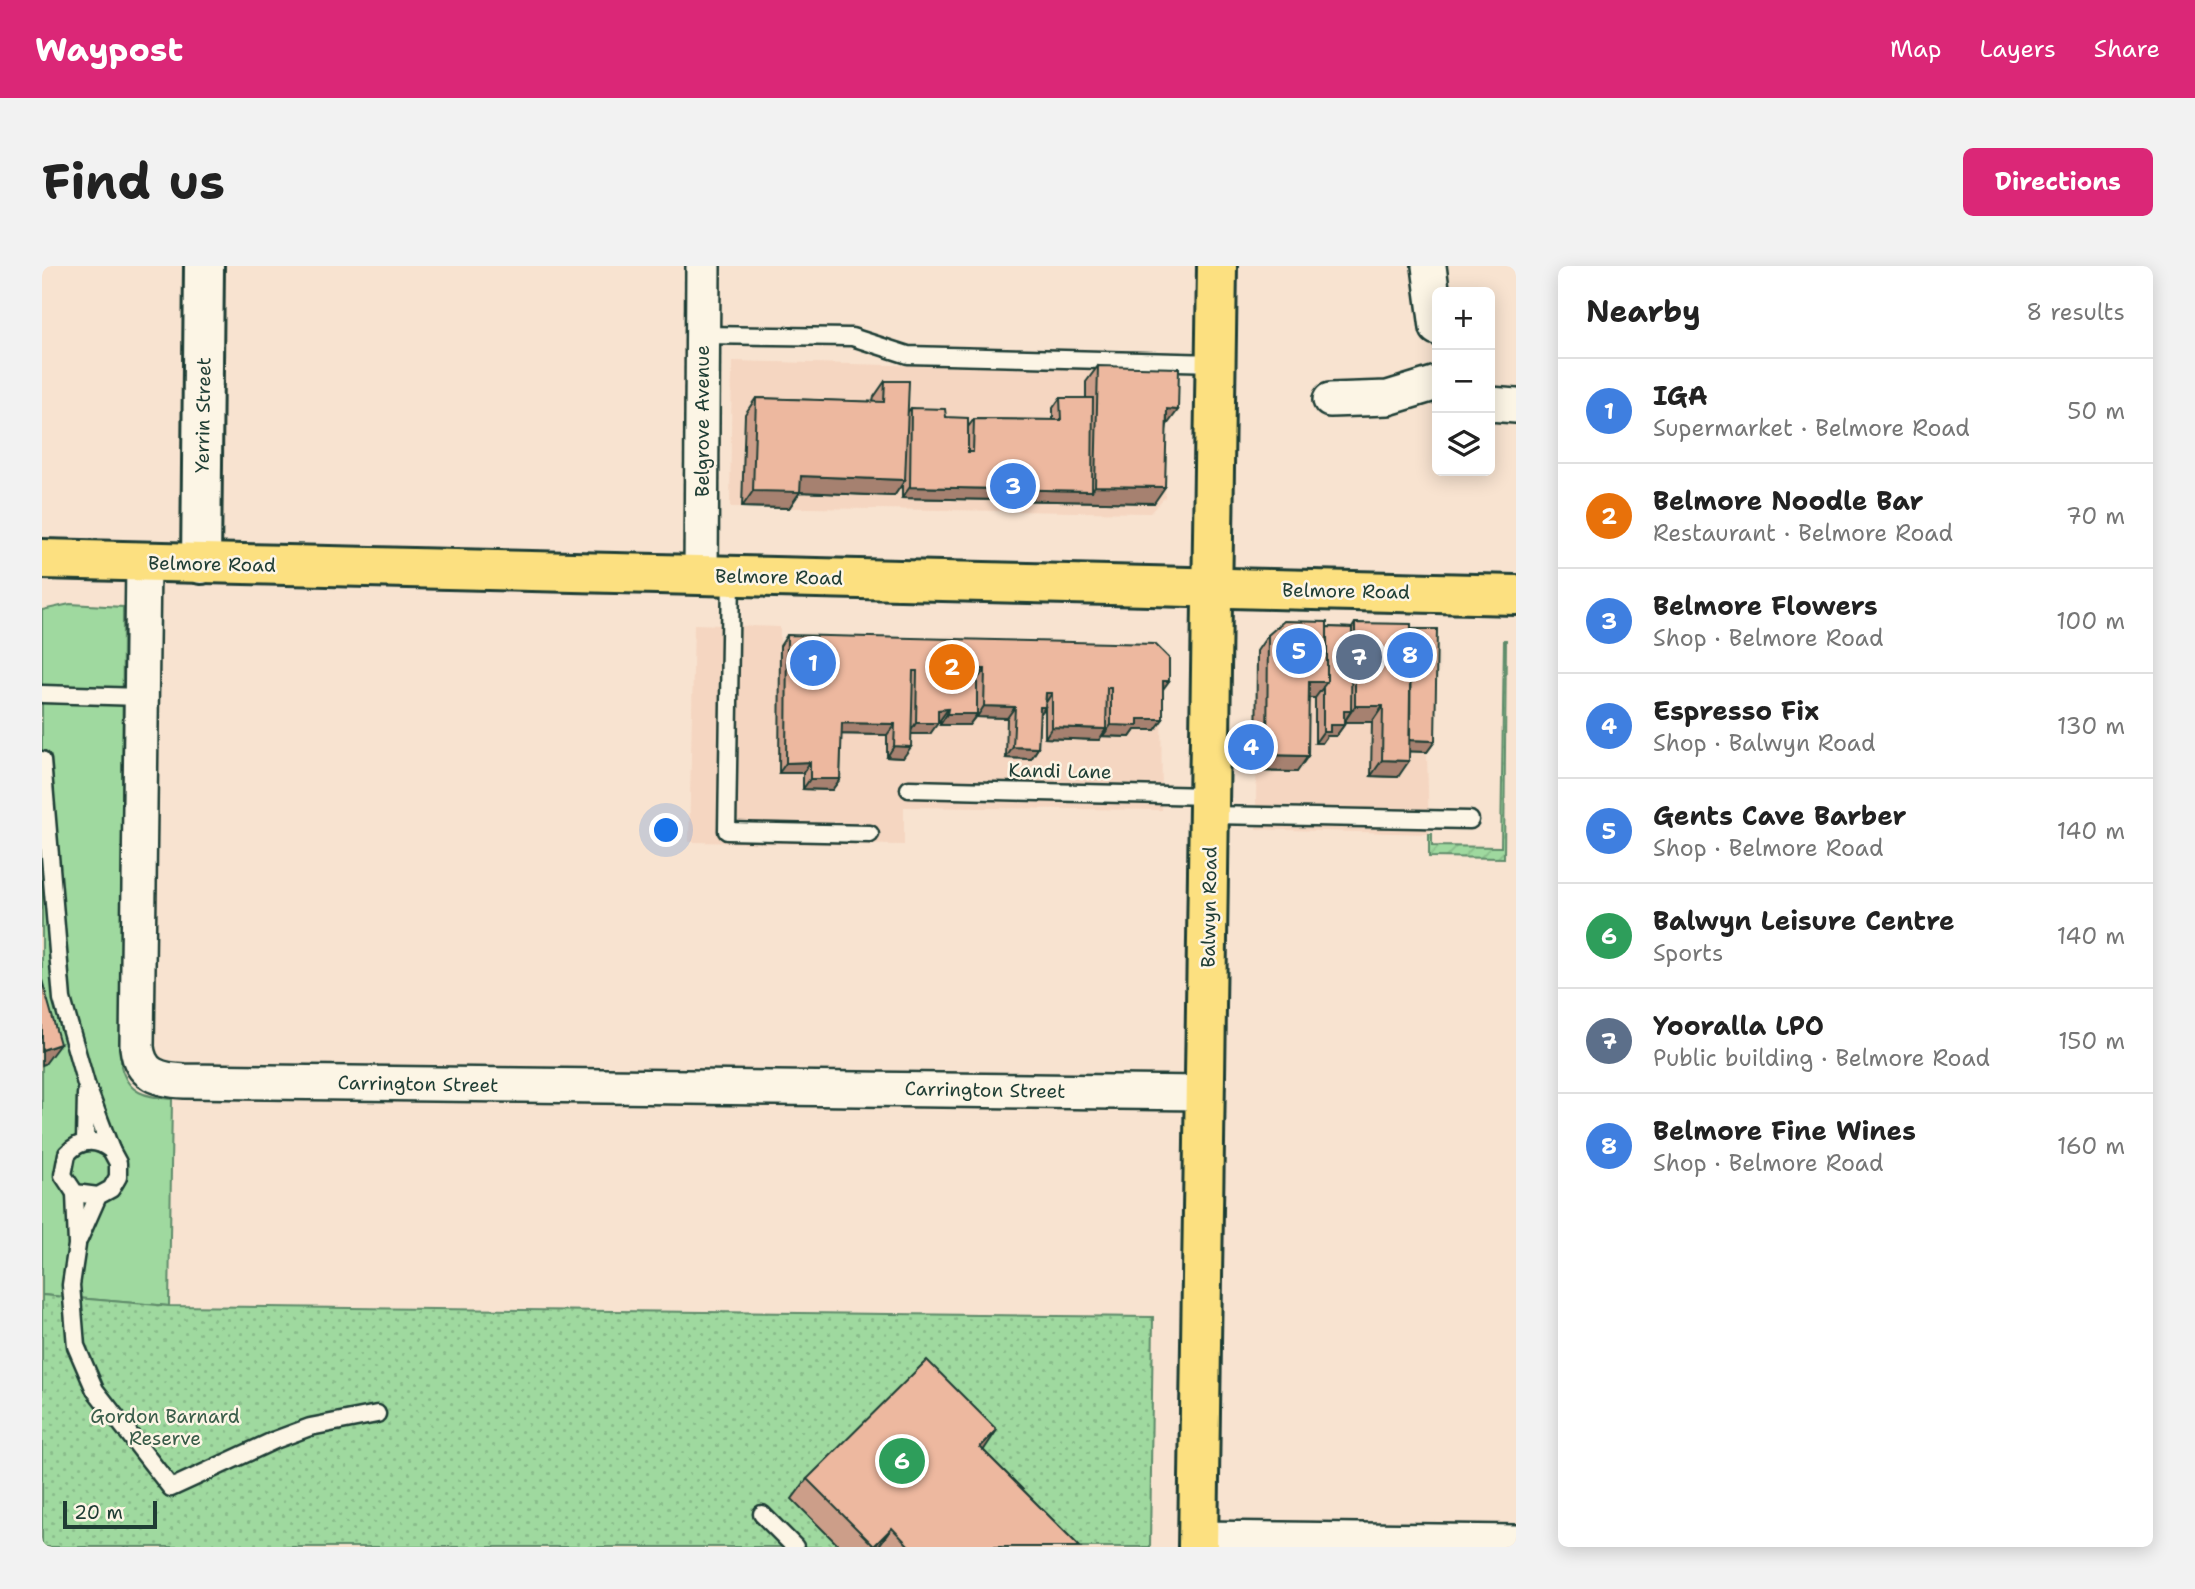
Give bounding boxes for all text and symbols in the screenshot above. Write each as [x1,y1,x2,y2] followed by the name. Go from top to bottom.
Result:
[35,27,183,72] text: Waypost
[1890,33,1941,65] text: Map
[1979,33,2056,65] text: Layers
[2094,33,2160,65] text: Share
[1963,148,2153,216] button: Directions
[42,149,225,215] text: Find us
[1432,287,1495,476] map controls
[1432,287,1495,350] button: +
[1586,291,1701,332] text: Nearby
[2026,297,2125,327] text: 8 results
[690,345,715,497] street label: Belgrove Avenue
[1432,350,1495,413] button: −
[189,357,217,473] street label: Yerrin Street
[1653,378,1708,413] text: IGA
[1604,396,1614,426] text: 1
[2067,396,2125,426] text: 50 m
[1432,413,1495,476] button: layers
[1653,413,1970,443] text: Supermarket · Belmore Road
[990,460,1036,512] pin: 3
[1653,483,1924,518] text: Belmore Noodle Bar
[1601,501,1617,531] text: 2
[2066,501,2125,531] text: 70 m
[1653,518,1953,548] text: Restaurant · Belmore Road
[148,550,276,578] street label: Belmore Road
[715,563,843,591] street label: Belmore Road
[1282,577,1410,605] street label: Belmore Road
[1653,588,1878,623] text: Belmore Flowers
[1601,606,1617,636] text: 3
[2056,606,2125,636] text: 100 m
[1653,623,1883,653] text: Shop · Belmore Road
[1276,625,1322,677] pin: 5
[1387,629,1433,681] pin: 8
[1336,631,1382,683] pin: 7
[790,637,836,689] pin: 1
[929,641,975,693] pin: 2
[1653,693,1819,728] text: Espresso Fix
[1601,711,1617,741] text: 4
[2057,711,2125,741] text: 130 m
[1228,721,1274,773] pin: 4
[1653,728,1876,758] text: Shop · Balwyn Road
[1008,758,1112,784] street label: Kandi Lane
[1653,798,1906,833] text: Gents Cave Barber
[649,813,683,847] your location
[1602,816,1616,846] text: 5
[2057,816,2125,846] text: 140 m
[1653,833,1883,863] text: Shop · Belmore Road
[1195,846,1223,968] street label: Balwyn Road
[1653,903,1955,938] text: Balwyn Leisure Centre
[1601,921,1617,951] text: 6
[2057,921,2125,951] text: 140 m
[1653,938,1724,968] text: Sports
[1653,1008,1824,1043] text: Yooralla LPO
[1601,1026,1617,1056] text: 7
[2058,1026,2125,1056] text: 150 m
[1653,1043,1990,1073] text: Public building · Belmore Road
[337,1070,499,1098] street label: Carrington Street
[904,1076,1066,1104] street label: Carrington Street
[1653,1113,1916,1148] text: Belmore Fine Wines
[1601,1131,1617,1161] text: 8
[2057,1131,2125,1161] text: 160 m
[1653,1148,1883,1178] text: Shop · Belmore Road
[90,1404,240,1451] park label: Gordon Barnard Reserve
[879,1435,925,1487] pin: 6
[63,1498,158,1530] scale bar
[74,1500,123,1525] text: 20 m

